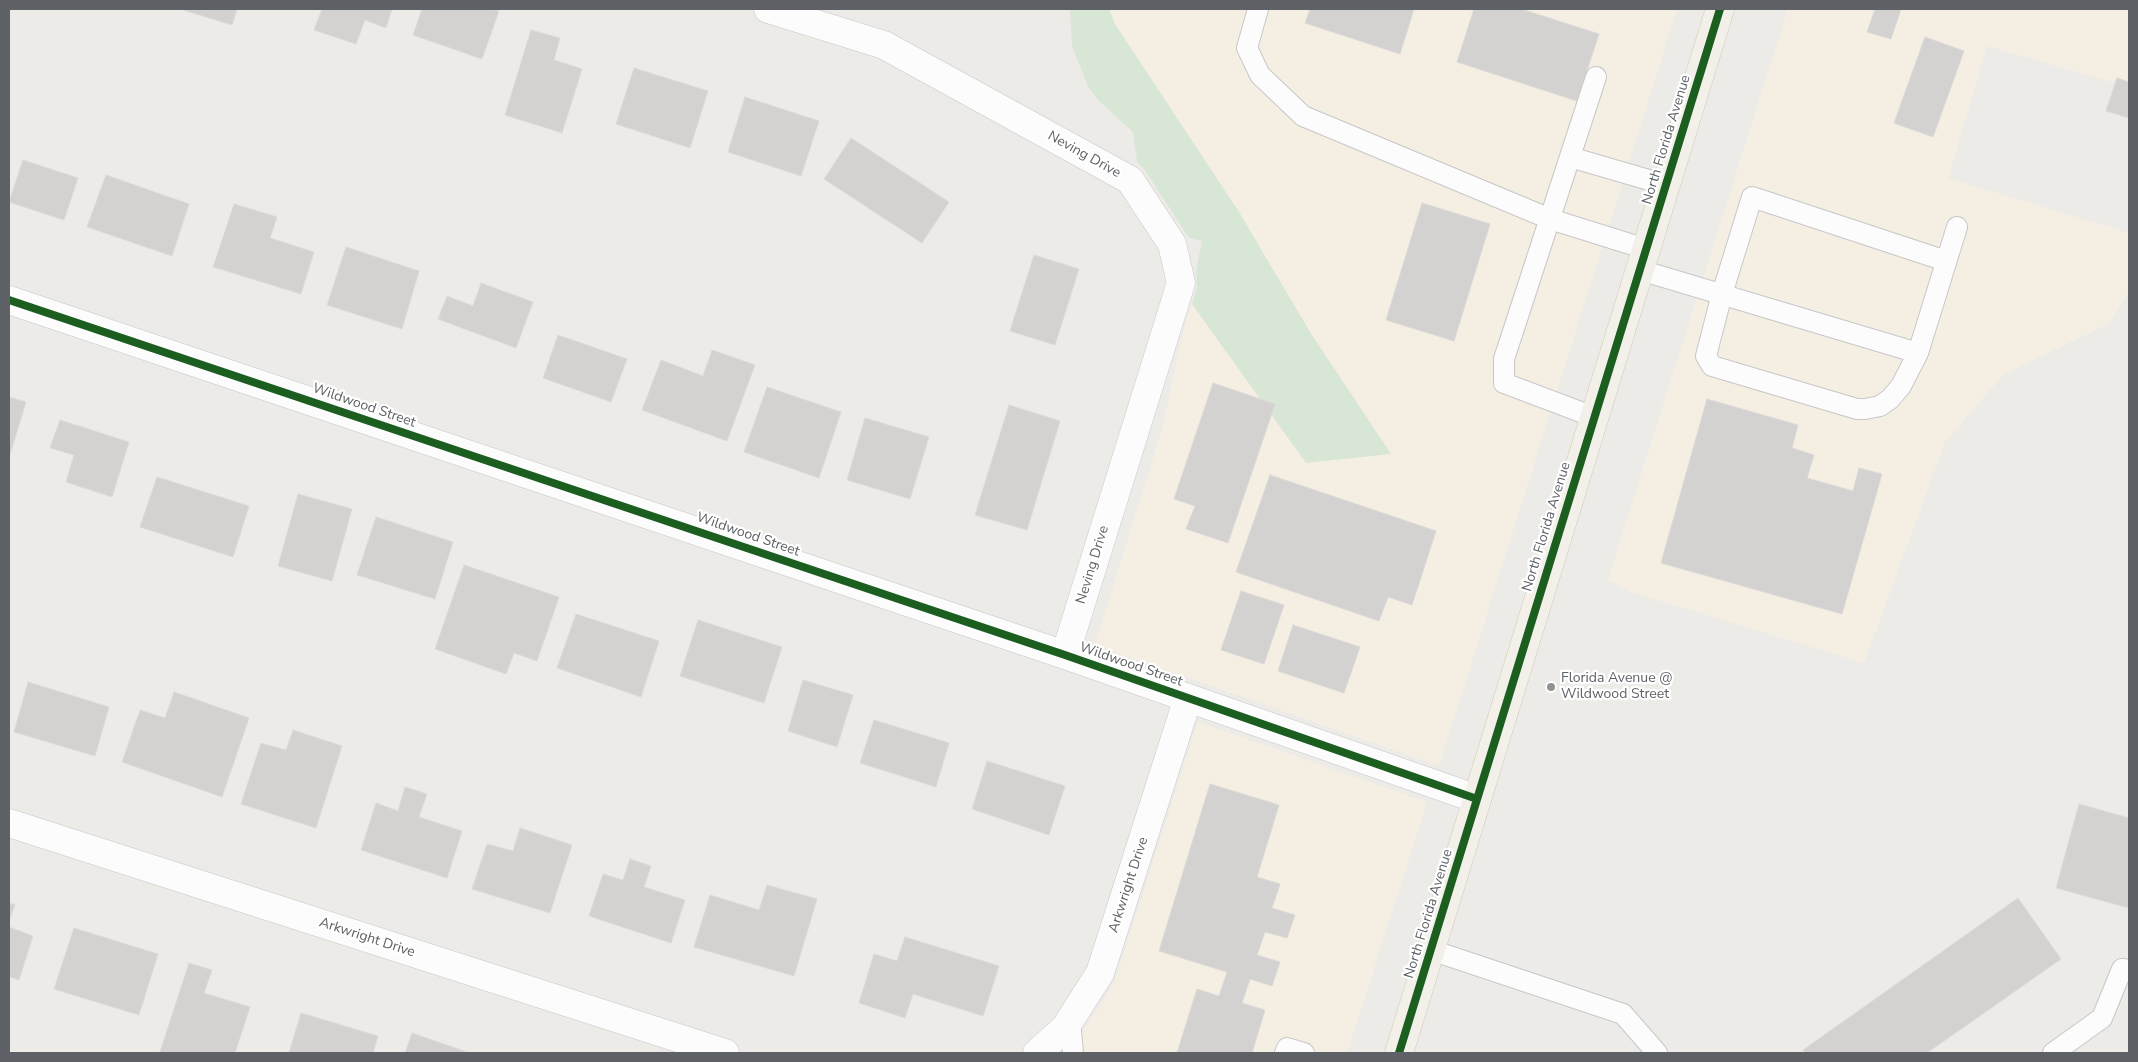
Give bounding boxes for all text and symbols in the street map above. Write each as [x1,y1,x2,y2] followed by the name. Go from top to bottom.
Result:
[1639,73,1695,207] street label: North Florida Avenue
[1044,128,1124,182] street label: Neving Drive
[310,380,418,432] street label: Wildwood Street
[1519,460,1575,594] street label: North Florida Avenue
[694,509,802,561] street label: Wildwood Street
[1073,524,1113,606] street label: Neving Drive
[1077,639,1185,691] street label: Wildwood Street
[1561,671,1672,704] place label: Florida Avenue @ Wildwood Street
[1545,681,1557,693] marker: Florida Avenue @ Wildwood Street
[1106,835,1152,935] street label: Arkwright Drive
[1401,847,1457,981] street label: North Florida Avenue
[317,915,417,961] street label: Arkwright Drive

